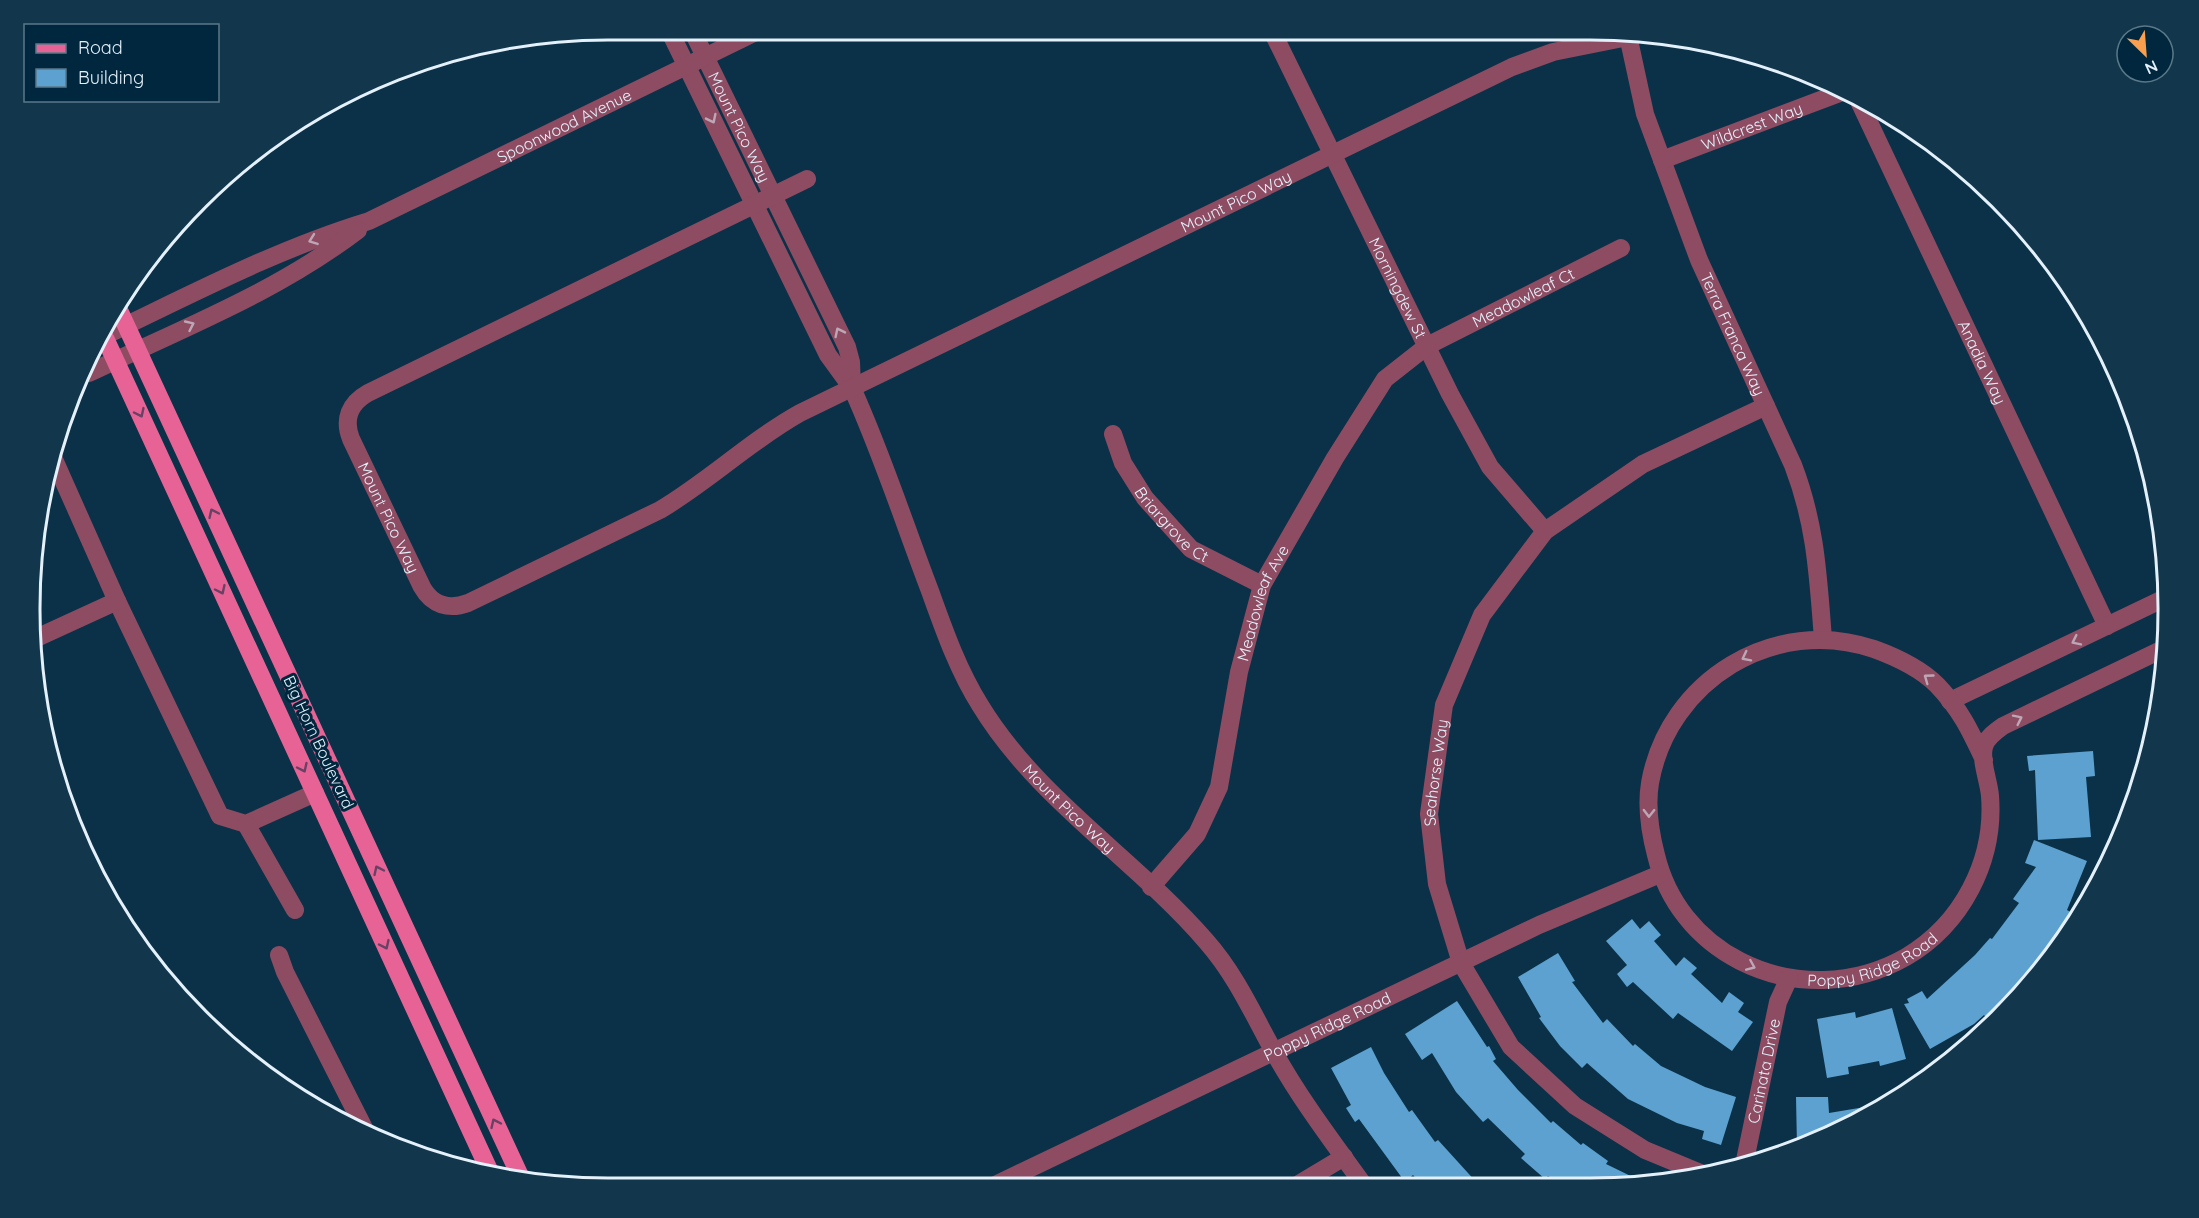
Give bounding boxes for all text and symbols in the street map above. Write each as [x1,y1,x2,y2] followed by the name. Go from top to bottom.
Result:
[24,24,219,102] legend
[2115,24,2175,84] north arrow
[78,36,123,59] text: Road
[2142,56,2161,79] text: N
[78,66,144,89] text: Building
[704,68,775,186] street label: Mount Pico Way
[493,84,635,167] street label: Spoonwood Avenue
[1698,98,1805,154] street label: Wildcrest Way
[705,112,717,123] one-way arrow
[1177,166,1294,237] street label: Mount Pico Way
[308,232,319,245] one-way arrow
[1365,234,1431,342] street label: Morningdew St
[1469,263,1578,332] street label: Meadowleaf Ct
[1696,269,1770,399] street label: Terra Franca Way
[1954,317,2011,407] street label: Anadia Way
[184,320,195,332] one-way arrow
[835,327,847,338] one-way arrow
[132,407,144,418] one-way arrow
[354,459,424,576] street label: Mount Pico Way
[1130,483,1212,566] street label: Briargrove Ct
[208,509,220,520] one-way arrow
[1232,541,1293,663] street label: Meadowleaf Ave
[214,584,226,595] one-way arrow
[2072,634,2083,645] one-way arrow
[1741,650,1752,661] one-way arrow
[279,672,359,812] street label: Big Horn Boulevard
[1924,675,1935,686] one-way arrow
[2011,715,2022,726] one-way arrow
[1419,718,1452,827] street label: Seahorse Way
[1019,760,1119,858] street label: Mount Pico Way
[296,761,308,772] one-way arrow
[1643,809,1656,818] one-way arrow
[373,866,385,877] one-way arrow
[1807,928,1941,990] street label: Poppy Ridge Road
[377,938,389,949] one-way arrow
[1745,959,1756,971] one-way arrow
[1260,987,1394,1065] street label: Poppy Ridge Road
[1743,1017,1784,1125] street label: Carinata Drive
[490,1119,502,1130] one-way arrow

